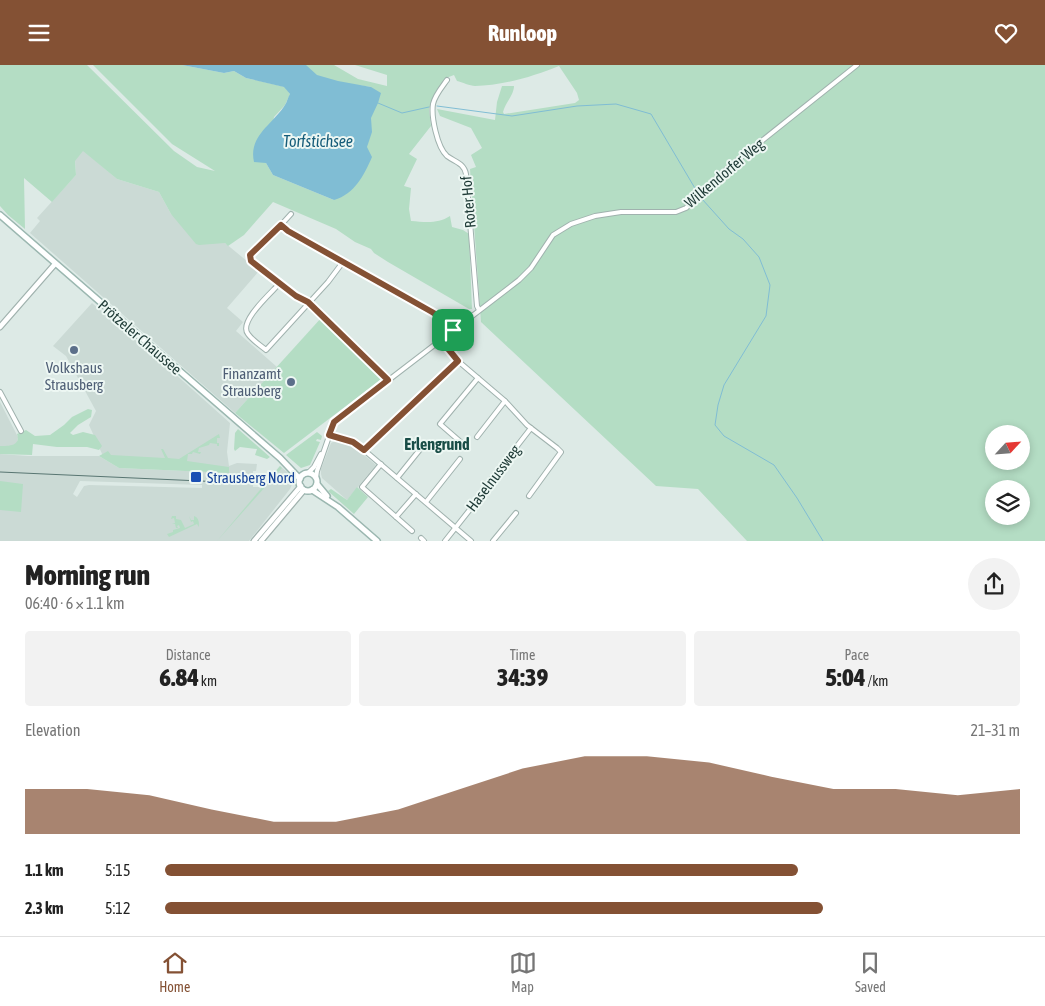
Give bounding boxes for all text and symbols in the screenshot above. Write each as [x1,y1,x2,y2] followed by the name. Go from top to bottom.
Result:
[25,19,53,47] icon: menu
[992,19,1020,47] icon: heart
[488,20,557,46] text: Runloop
[283,132,353,150] water label: Torfstichsee
[681,135,768,211] street label: Wilkendorfer Weg
[457,175,479,229] street label: Roter Hof
[95,296,185,378] street label: Prötzeler Chaussee
[432,309,474,351] pin
[439,316,467,344] icon: arrive
[68,344,80,356] marker: Volkshaus Strausberg
[45,359,104,393] place label: Volkshaus Strausberg
[222,365,282,399] place label: Finanzamt Strausberg
[285,376,297,388] marker: Finanzamt Strausberg
[985,425,1030,470] north arrow
[985,425,1030,525] map controls
[404,435,470,453] district label: Erlengrund
[462,441,524,515] street label: Haselnussweg
[207,469,295,486] place label: Strausberg Nord
[189,470,203,484] marker: Strausberg Nord
[985,480,1030,525] button: layers
[968,558,1020,610] button: share
[25,559,150,591] text: Morning run
[25,594,125,612] text: 06:40 · 6 × 1.1 km
[166,647,211,663] text: Distance
[510,647,535,663] text: Time
[845,647,869,663] text: Pace
[159,663,199,691] text: 6.84
[497,663,548,691] text: 34:39
[825,663,865,691] text: 5:04
[199,673,217,689] text: km
[865,673,888,689] text: /km
[25,721,80,739] text: Elevation
[971,721,1020,739] text: 21–31 m
[25,861,64,879] text: 1.1 km
[105,861,130,879] text: 5:15
[25,899,64,917] text: 2.3 km
[105,899,130,917] text: 5:12
[159,949,190,995] tab: Home
[509,949,537,995] tab: Map
[855,949,886,995] tab: Saved

